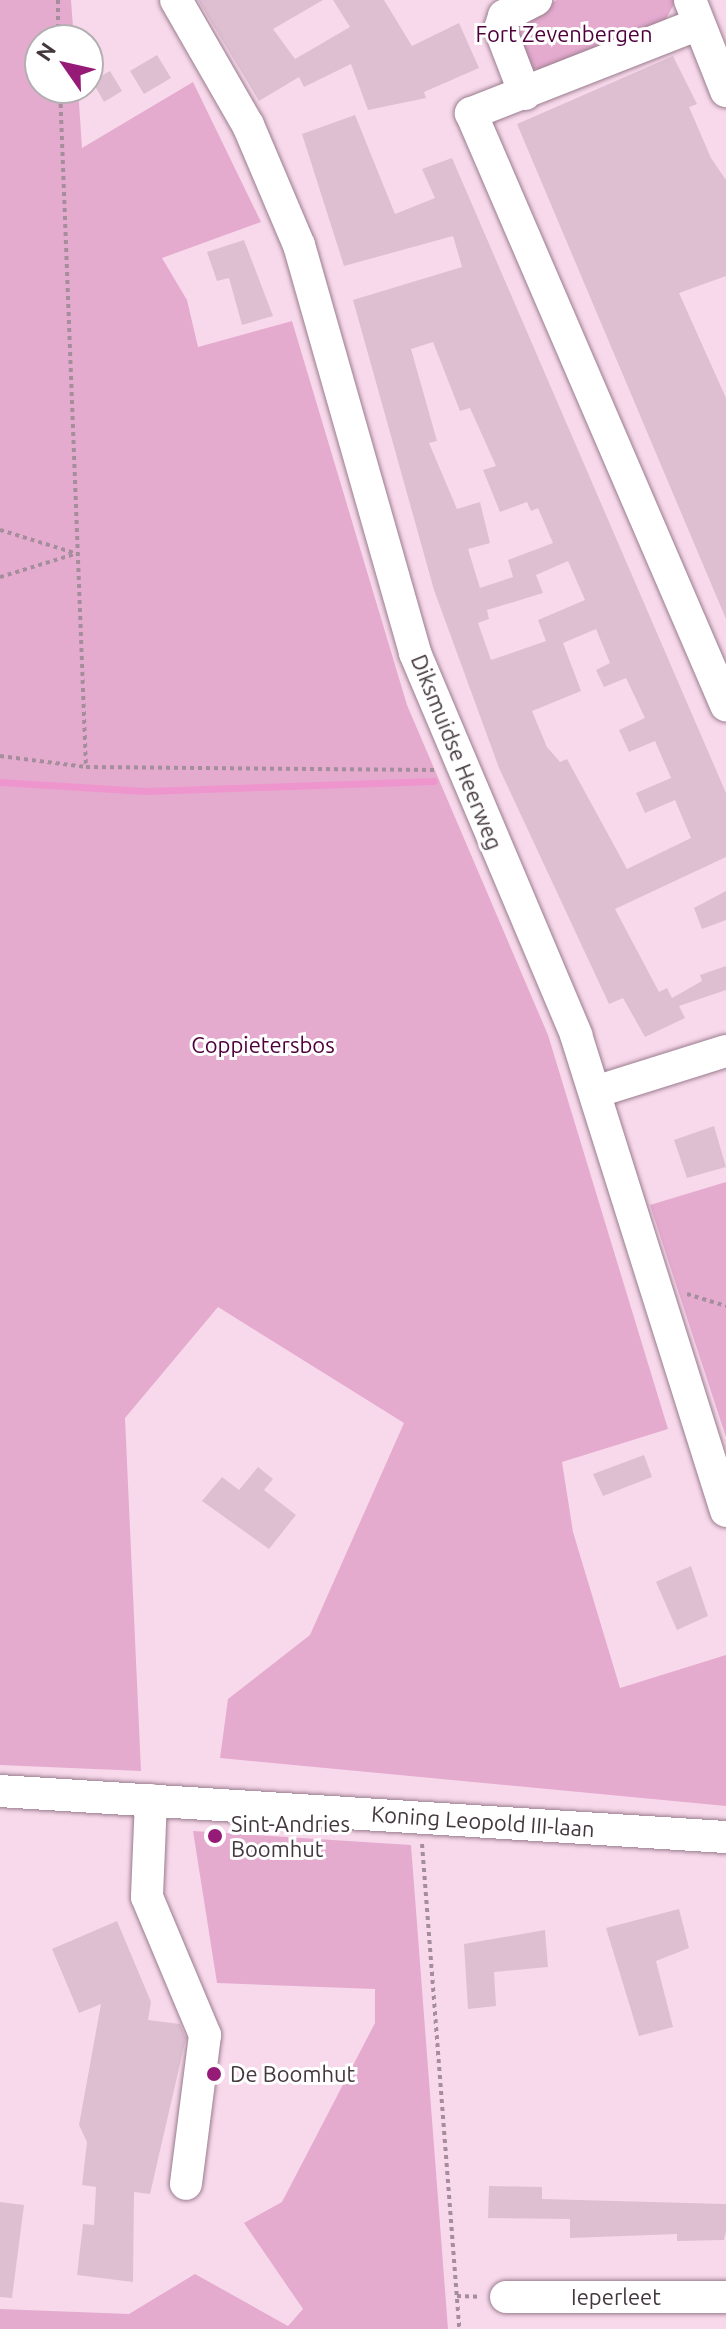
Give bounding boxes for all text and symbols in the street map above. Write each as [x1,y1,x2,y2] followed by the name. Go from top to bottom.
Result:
[475,21,653,47] park label: Fort Zevenbergen
[24,24,104,104] north arrow
[30,38,60,65] text: N
[406,651,508,853] street label: Diksmuidse Heerweg
[191,1032,335,1058] park label: Coppietersbos
[370,1800,596,1842] street label: Koning Leopold III-laan
[231,1810,350,1862] place label: Sint-Andries Boomhut
[206,1827,224,1845] marker: Sint-Andries Boomhut
[230,2061,355,2087] place label: De Boomhut
[205,2065,223,2083] marker: De Boomhut
[571,2284,661,2310] street label: Ieperleet

